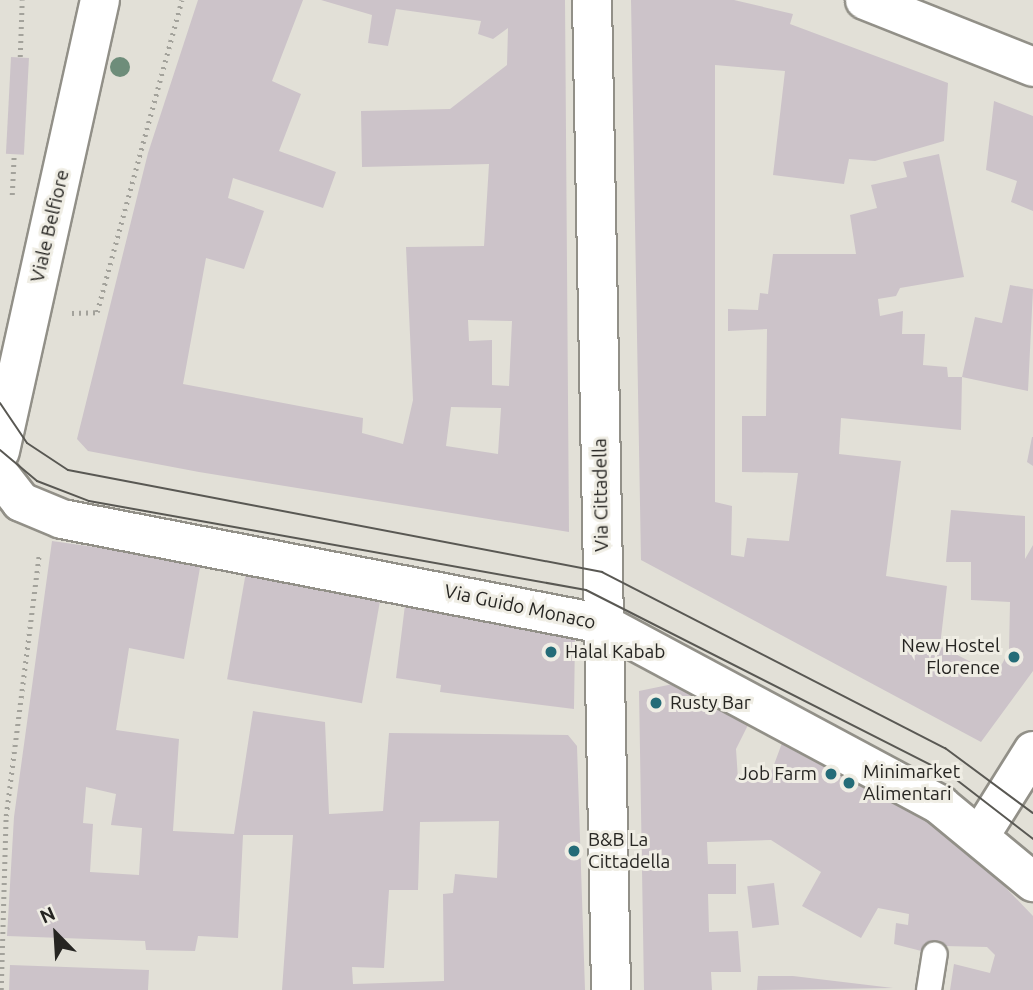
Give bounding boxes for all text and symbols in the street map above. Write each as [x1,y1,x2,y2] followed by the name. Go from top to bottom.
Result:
[26,167,74,285] street label: Viale Belfiore
[589,438,613,552] street label: Via Cittadella
[442,580,598,634] street label: Via Guido Monaco
[901,635,1000,679] place label: New Hostel Florence
[565,641,665,663] place label: Halal Kabab
[543,644,559,660] marker: Halal Kabab
[1006,649,1022,665] marker: New Hostel Florence
[670,692,751,714] place label: Rusty Bar
[648,695,664,711] marker: Rusty Bar
[863,761,960,805] place label: Minimarket Alimentari
[738,763,817,785] place label: Job Farm
[823,766,839,782] marker: Job Farm
[841,775,857,791] marker: Minimarket Alimentari
[588,829,670,873] place label: B&B La Cittadella
[566,843,582,859] marker: B&B La Cittadella
[21,899,91,969] north arrow
[37,902,58,928] text: N

